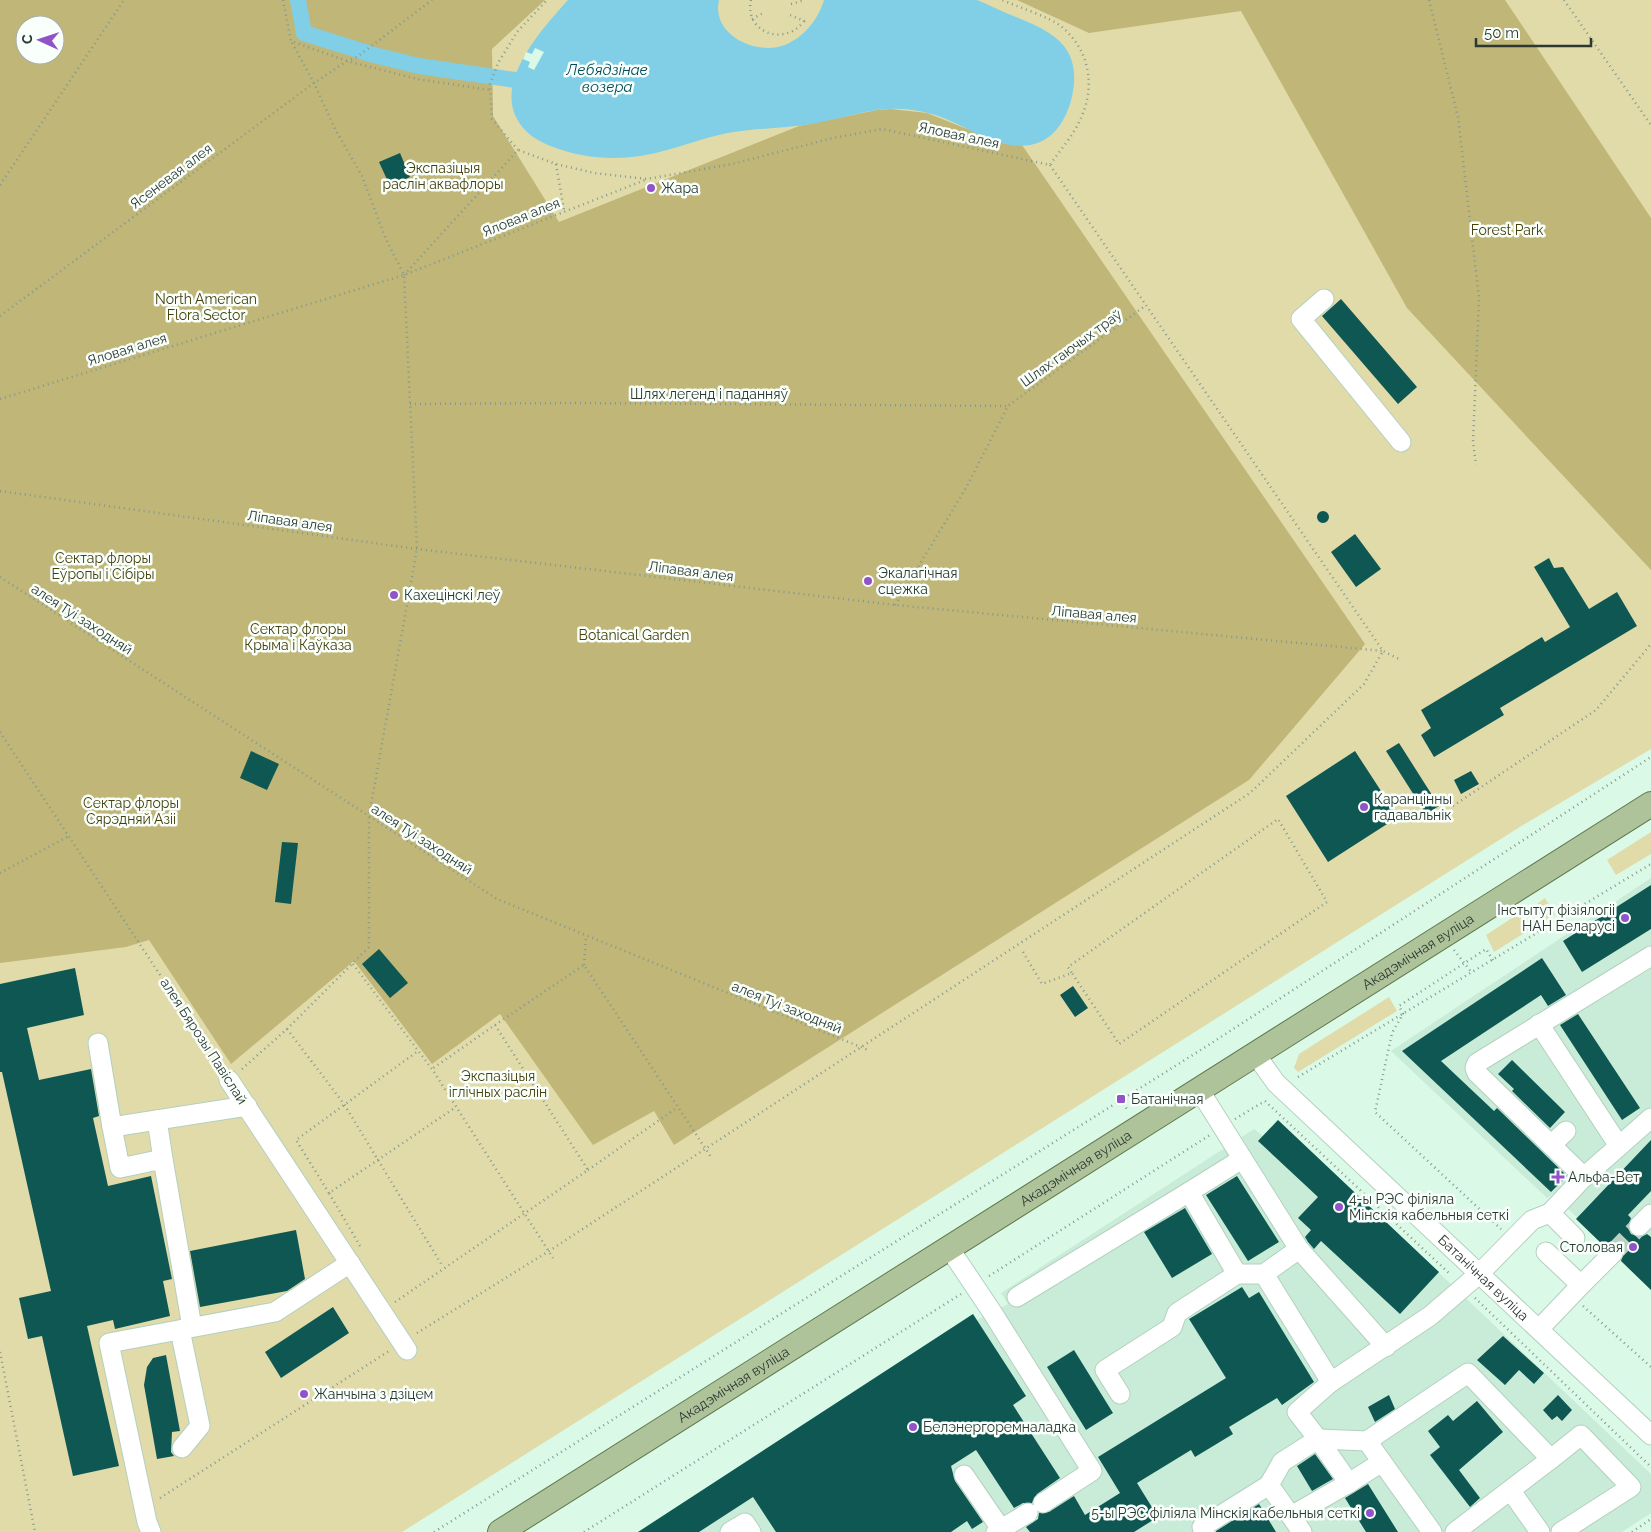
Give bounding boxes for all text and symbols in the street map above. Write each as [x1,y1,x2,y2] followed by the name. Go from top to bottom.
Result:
[15,15,65,65] north arrow
[1476,15,1591,47] scale bar
[1484,24,1519,42] text: 50 m
[19,34,35,45] text: С
[565,61,648,96] water label: Лебядзінае возера
[917,119,1001,151] street label: Яловая алея
[127,140,215,212] street label: Ясеневая алея
[383,160,503,192] park label: Экспазіцыя раслін аквафлоры
[661,180,699,196] place label: Жара
[645,182,657,194] marker: Жара
[480,194,562,240] street label: Яловая алея
[1471,222,1544,238] park label: Forest Park
[155,291,257,323] park label: North American Flora Sector
[1017,306,1125,390] street label: Шлях гаючых траў
[85,329,169,369] street label: Яловая алея
[630,386,789,402] street label: Шлях легенд і паданняў
[246,507,334,535] street label: Ліпавая алея
[52,550,154,582] park label: Сектар флоры Еўропы і Сібіры
[647,558,735,584] street label: Ліпавая алея
[878,565,957,597] place label: Экалагічная сцежка
[862,575,874,587] marker: Экалагічная сцежка
[29,580,135,658] street label: алея Туі заходняй
[404,587,501,603] place label: Кахецінскі леў
[388,589,400,601] marker: Кахецінскі леў
[1051,602,1137,626] street label: Ліпавая алея
[244,621,352,653] park label: Сектар флоры Крыма і Каўказа
[579,627,689,643] park label: Botanical Garden
[1374,791,1452,823] place label: Каранцінны гадавальнік
[83,795,179,827] park label: Сектар флоры Сярэдняй Азіі
[369,800,475,878] street label: алея Туі заходняй
[1358,801,1370,813] marker: Каранцінны гадавальнік
[1497,902,1615,934] place label: Інстытут фізіялогіі НАН Беларусі
[1359,910,1477,993] street label: Акадэмічная вуліца
[1619,912,1631,924] marker: Інстытут фізіялогіі НАН Беларусі
[157,975,251,1107] street label: алея Бярозы Павіслай
[730,978,844,1036] street label: алея Туі заходняй
[449,1068,547,1100] park label: Экспазіцыя іглічных раслін
[1131,1091,1203,1107] place label: Батанічная
[1115,1093,1127,1105] marker: Батанічная
[1017,1127,1134,1209] street label: Акадэмічная вуліца
[1568,1169,1640,1185] place label: Альфа-Вет
[1552,1171,1564,1183] marker: Альфа-Вет
[1349,1191,1509,1223] place label: 4-ы РЭС філіяла Мінскія кабельныя сеткі
[1333,1201,1345,1213] marker: 4-ы РЭС філіяла Мінскія кабельныя сеткі
[1435,1232,1532,1324] street label: Батанічная вуліца
[1560,1239,1623,1255] place label: Столовая
[1627,1241,1639,1253] marker: Столовая
[674,1343,792,1426] street label: Акадэмічная вуліца
[314,1386,433,1402] place label: Жанчына з дзіцем
[298,1388,310,1400] marker: Жанчына з дзіцем
[923,1419,1076,1435] place label: Белэнергоремналадка
[907,1421,919,1433] marker: Белэнергоремналадка
[1091,1505,1360,1521] place label: 5-ы РЭС філіяла Мінскія кабельныя сеткі
[1364,1507,1376,1519] marker: 5-ы РЭС філіяла Мінскія кабельныя сеткі

